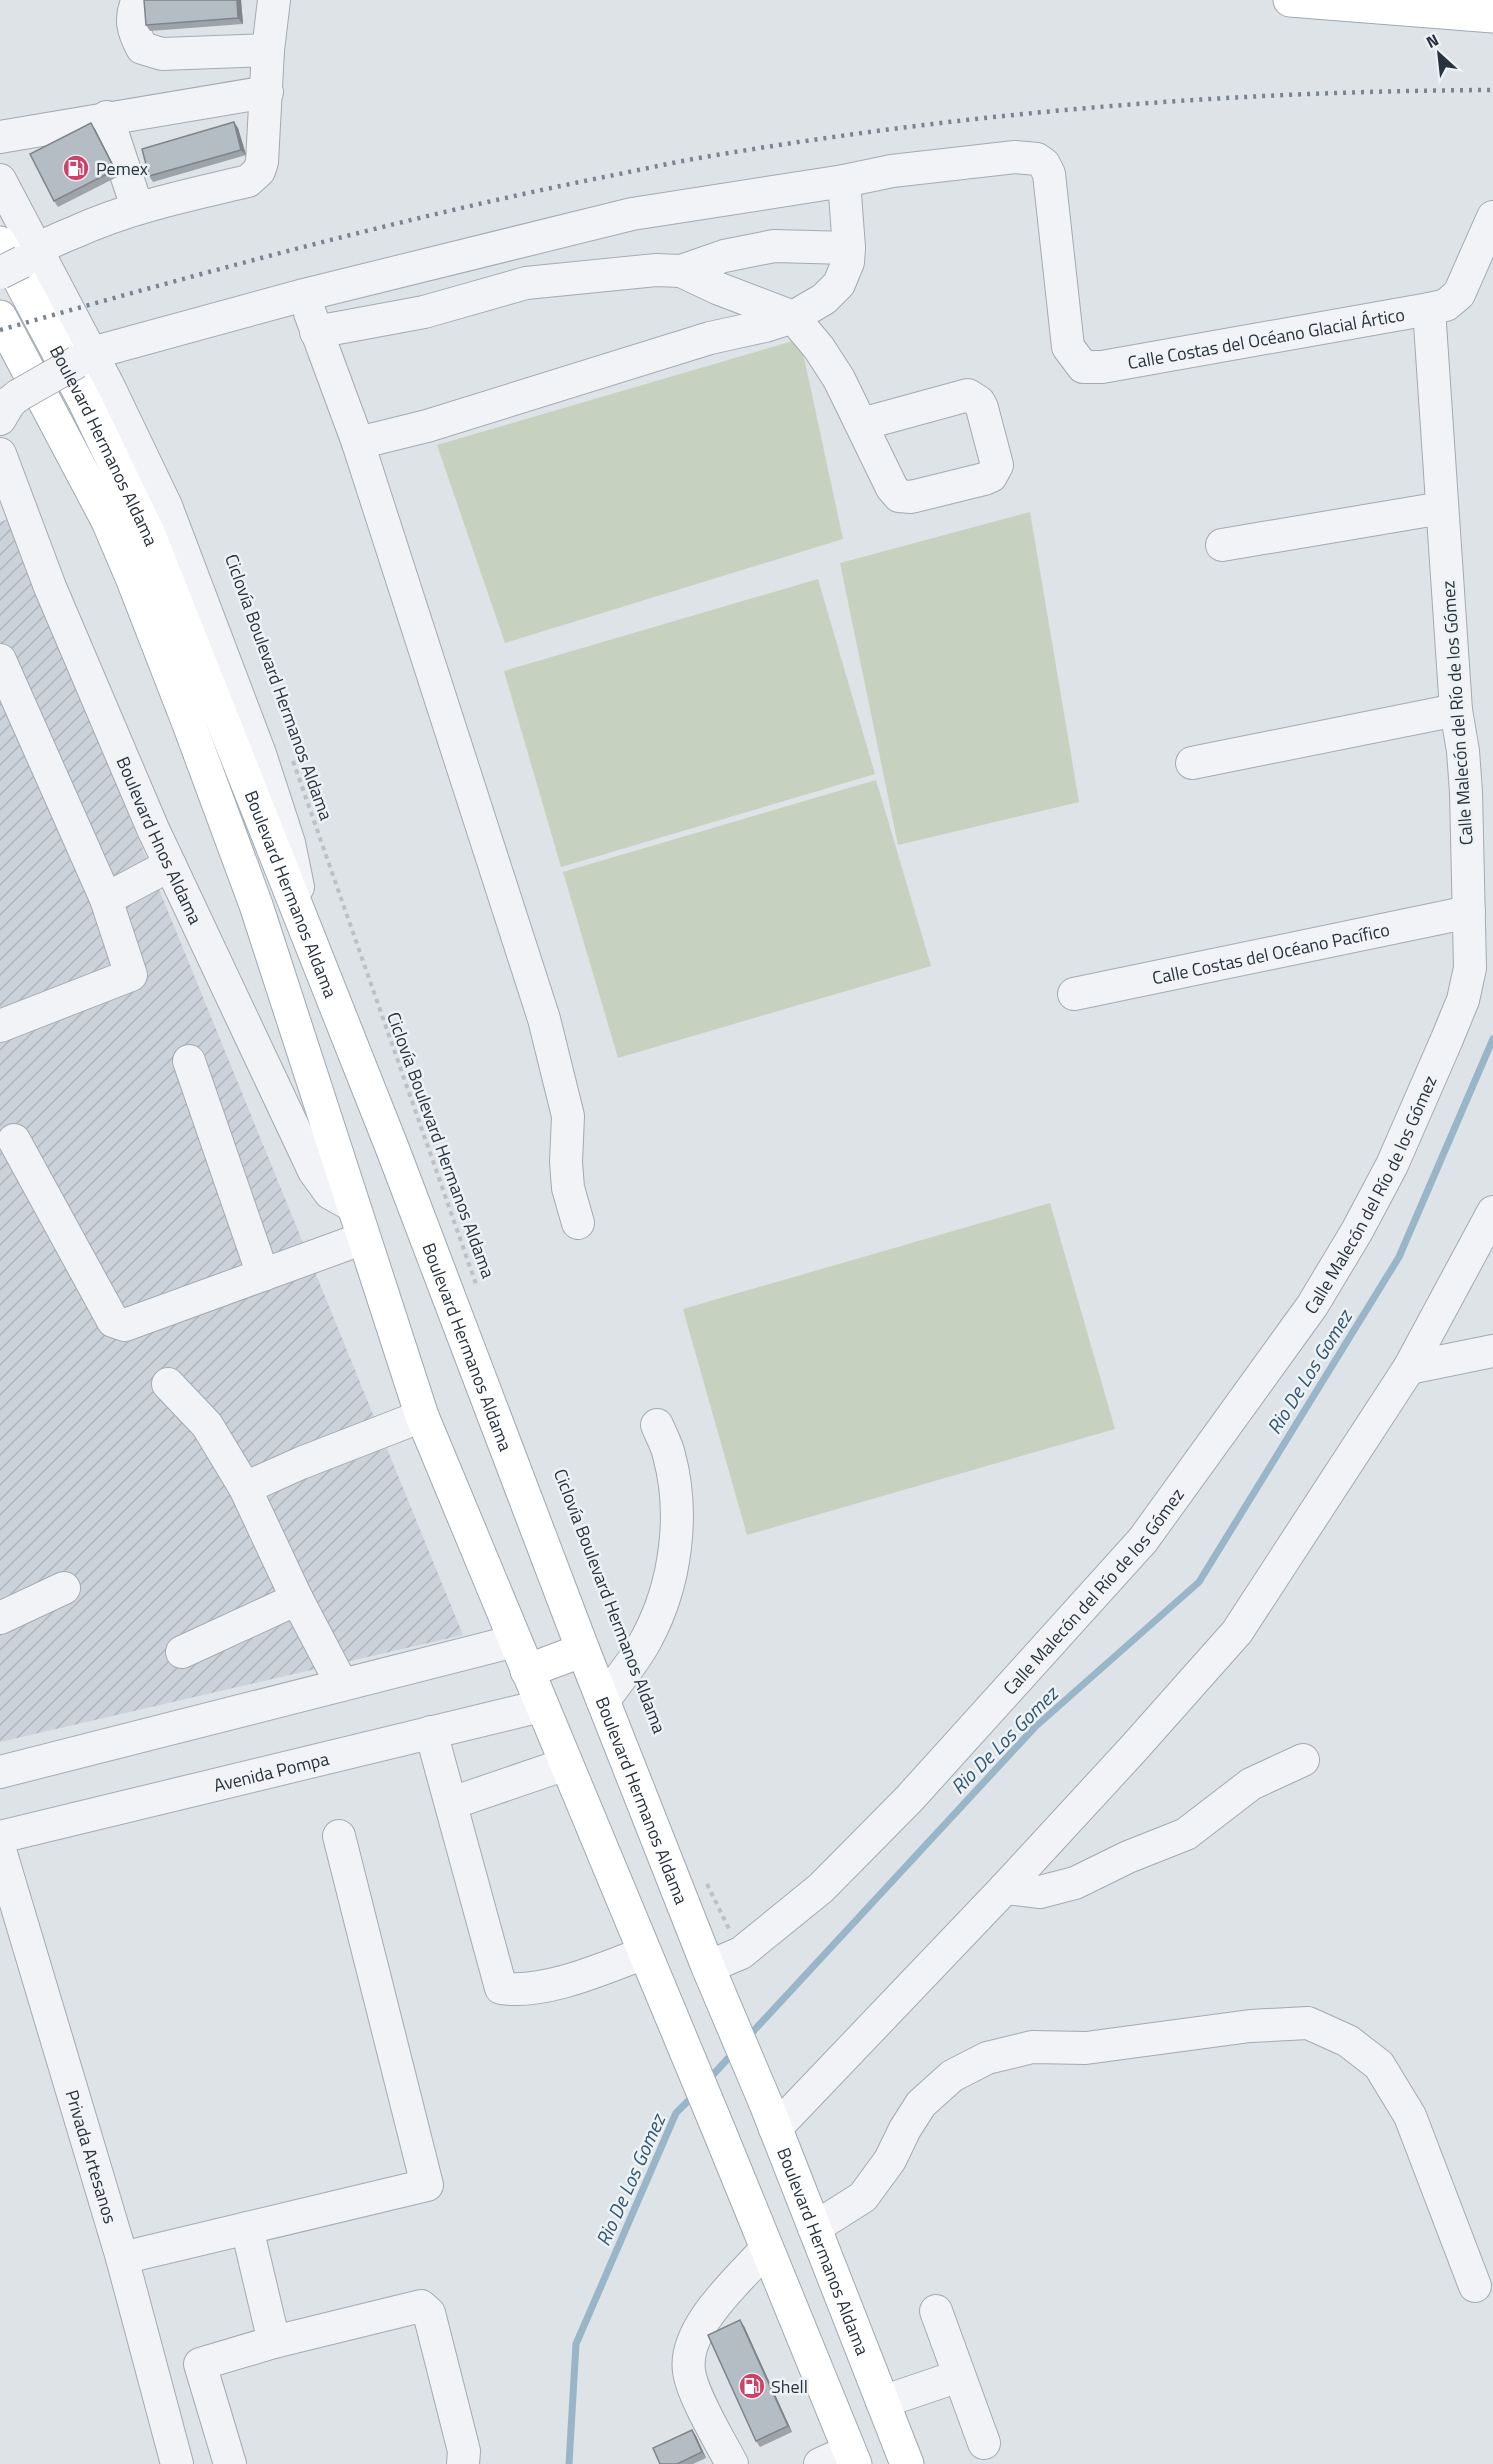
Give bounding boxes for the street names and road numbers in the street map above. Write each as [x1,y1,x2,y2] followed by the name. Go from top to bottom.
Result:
[1125,300,1407,376] street label: Calle Costas del Océano Glacial Ártico
[44,340,165,550] street label: Boulevard Hermanos Aldama
[218,550,340,824] street label: Ciclovía Boulevard Hermanos Aldama
[1434,580,1480,846] street label: Calle Malecón del Río de los Gómez
[110,752,209,929] street label: Boulevard Hnos Aldama
[238,786,345,1002] street label: Boulevard Hermanos Aldama
[1150,915,1392,991] street label: Calle Costas del Océano Pacífico
[380,1008,502,1282] street label: Ciclovía Boulevard Hermanos Aldama
[1297,1071,1443,1319] street label: Calle Malecón del Río de los Gómez
[416,1239,520,1455] street label: Boulevard Hermanos Aldama
[547,1465,673,1737] street label: Ciclovía Boulevard Hermanos Aldama
[996,1482,1190,1700] street label: Calle Malecón del Río de los Gómez
[589,1693,695,1908] street label: Boulevard Hermanos Aldama
[211,1744,332,1798] street label: Avenida Pompa
[59,2086,124,2227] street label: Privada Artesanos
[771,2143,876,2359] street label: Boulevard Hermanos Aldama

